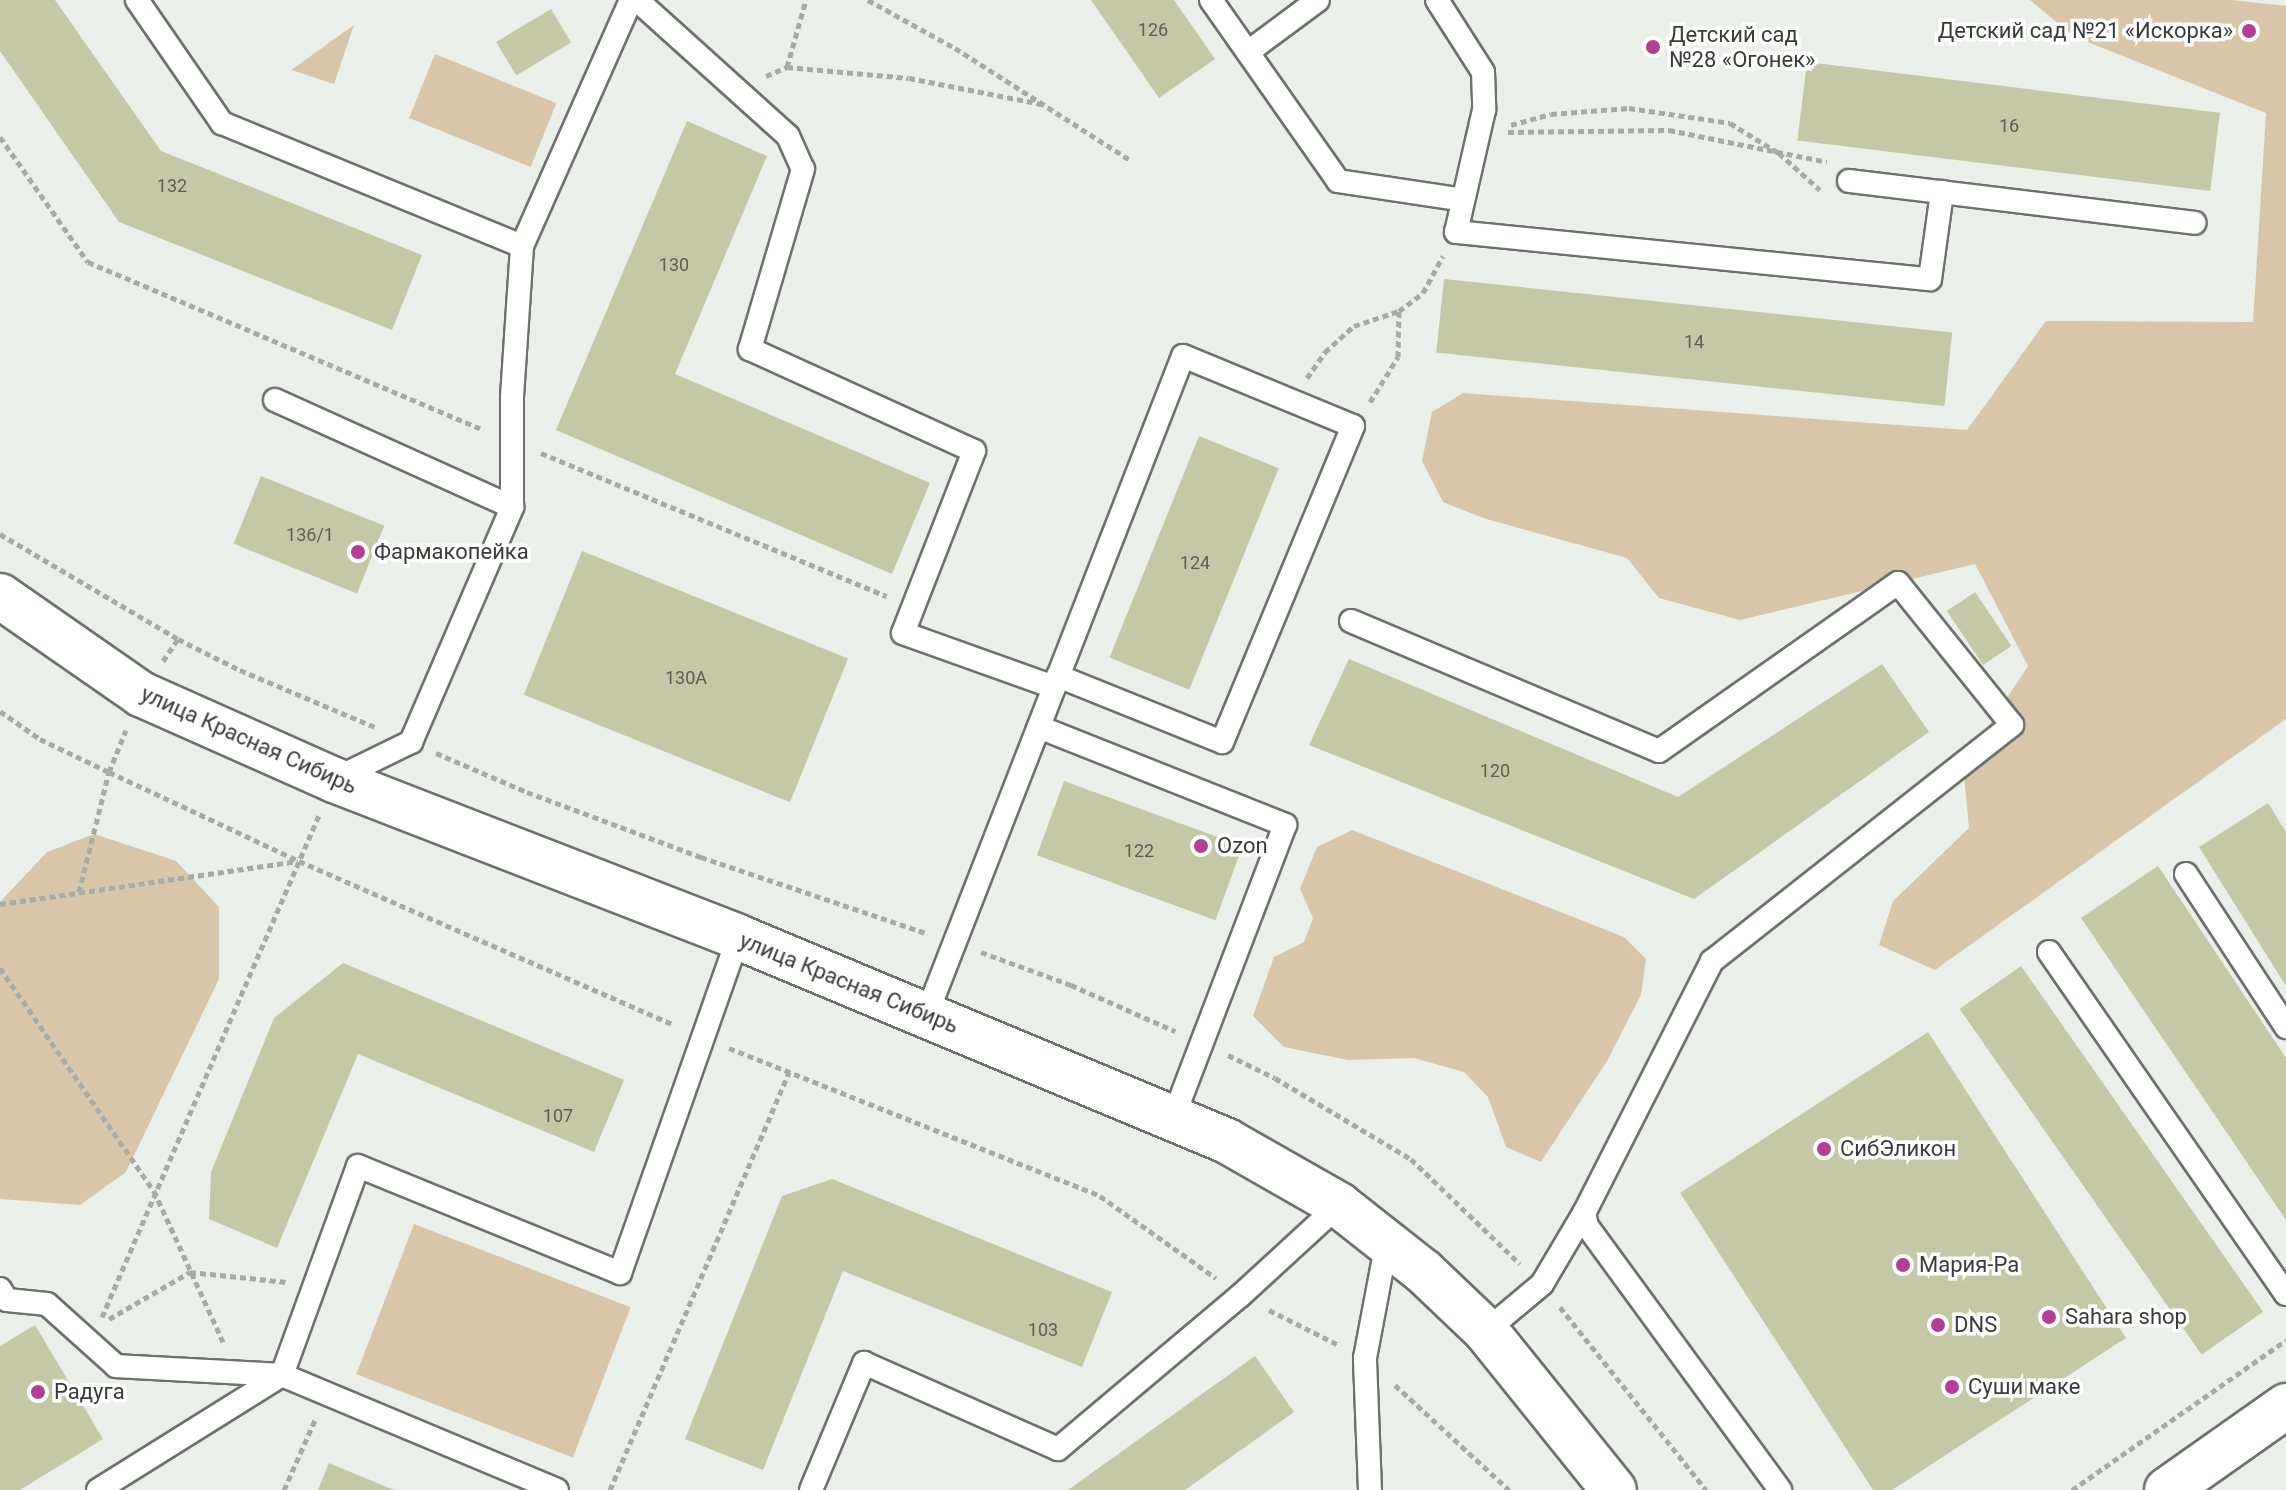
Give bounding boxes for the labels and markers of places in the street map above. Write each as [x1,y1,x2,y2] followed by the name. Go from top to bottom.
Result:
[1938,18,2233,44] place label: Детский сад №21 «Искорка»
[1669,21,1815,72] place label: Детский сад №28 «Огонек»
[2240,22,2258,40] marker: Детский сад №21 «Искорка»
[1644,38,1662,56] marker: Детский сад №28 «Огонек»
[374,539,529,565] place label: Фармакопейка
[349,543,367,561] marker: Фармакопейка
[1217,833,1268,859] place label: Ozon
[1192,837,1210,855] marker: Ozon
[1840,1136,1956,1162] place label: СибЭликон
[1815,1140,1833,1158] marker: СибЭликон
[1919,1252,2019,1278] place label: Мария-Ра
[1894,1256,1912,1274] marker: Мария-Ра
[2065,1304,2187,1330] place label: Sahara shop
[2040,1308,2058,1326] marker: Sahara shop
[1954,1312,1997,1338] place label: DNS
[1929,1316,1947,1334] marker: DNS
[1968,1374,2080,1400] place label: Суши маке
[1943,1378,1961,1396] marker: Суши маке
[54,1379,125,1405] place label: Радуга
[29,1383,47,1401] marker: Радуга

